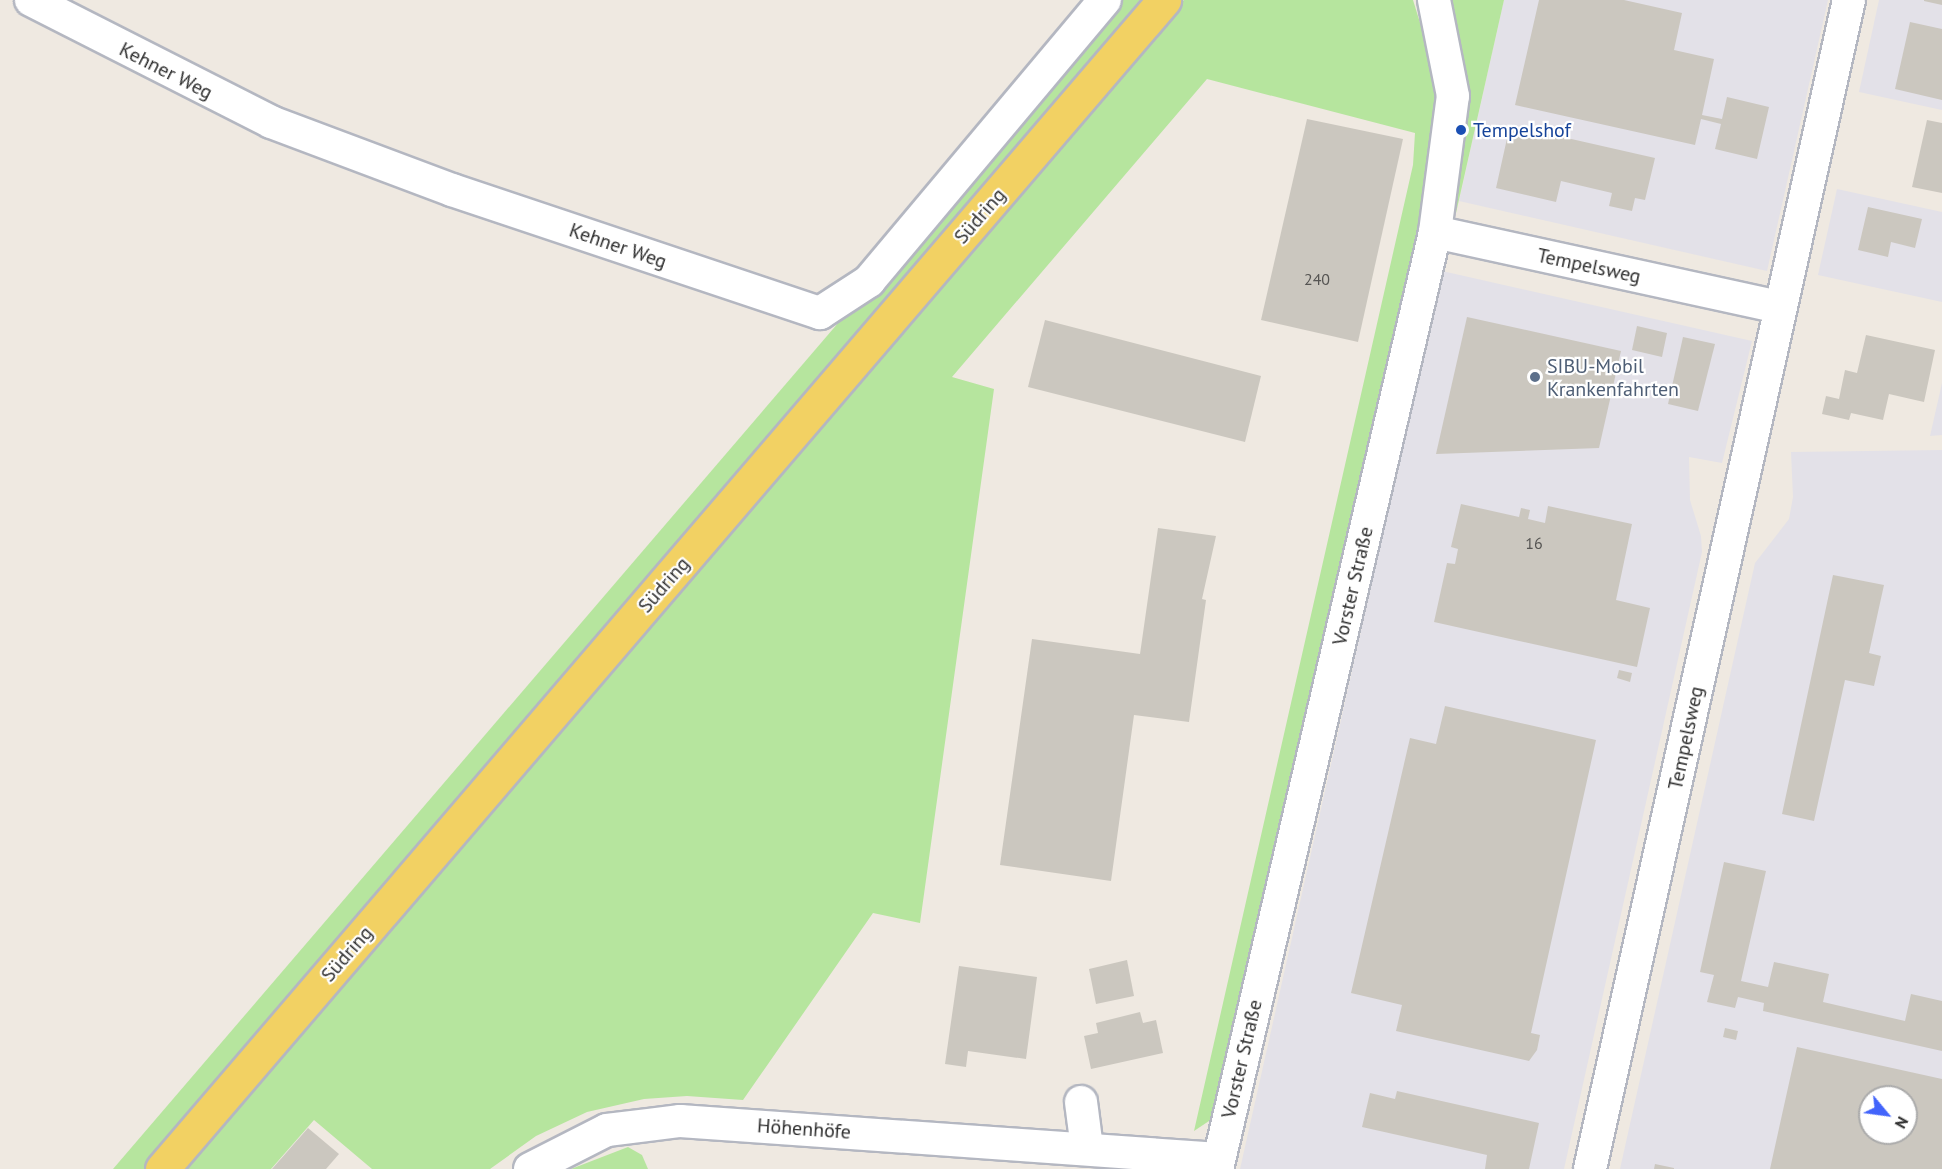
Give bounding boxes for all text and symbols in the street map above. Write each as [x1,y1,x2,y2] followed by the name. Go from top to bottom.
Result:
[115,37,217,105] street label: Kehner Weg
[1473,118,1571,142] place label: Tempelshof
[1454,123,1468,137] marker: Tempelshof
[949,183,1011,249] street label: Südring
[566,218,670,274] street label: Kehner Weg
[1535,243,1643,289] street label: Tempelsweg
[1304,269,1330,289] house number: 240
[1547,354,1679,401] place label: SIBU-Mobil Krankenfahrten
[1528,370,1542,384] marker: SIBU-Mobil Krankenfahrten
[1328,524,1378,648] street label: Vorster Straße
[1525,533,1543,553] house number: 16
[633,552,695,618] street label: Südring
[1663,684,1709,792] street label: Tempelsweg
[316,921,378,987] street label: Südring
[1217,997,1267,1121] street label: Vorster Straße
[1858,1085,1918,1145] north arrow
[1891,1113,1913,1132] text: N
[756,1114,852,1144] street label: Höhenhöfe

